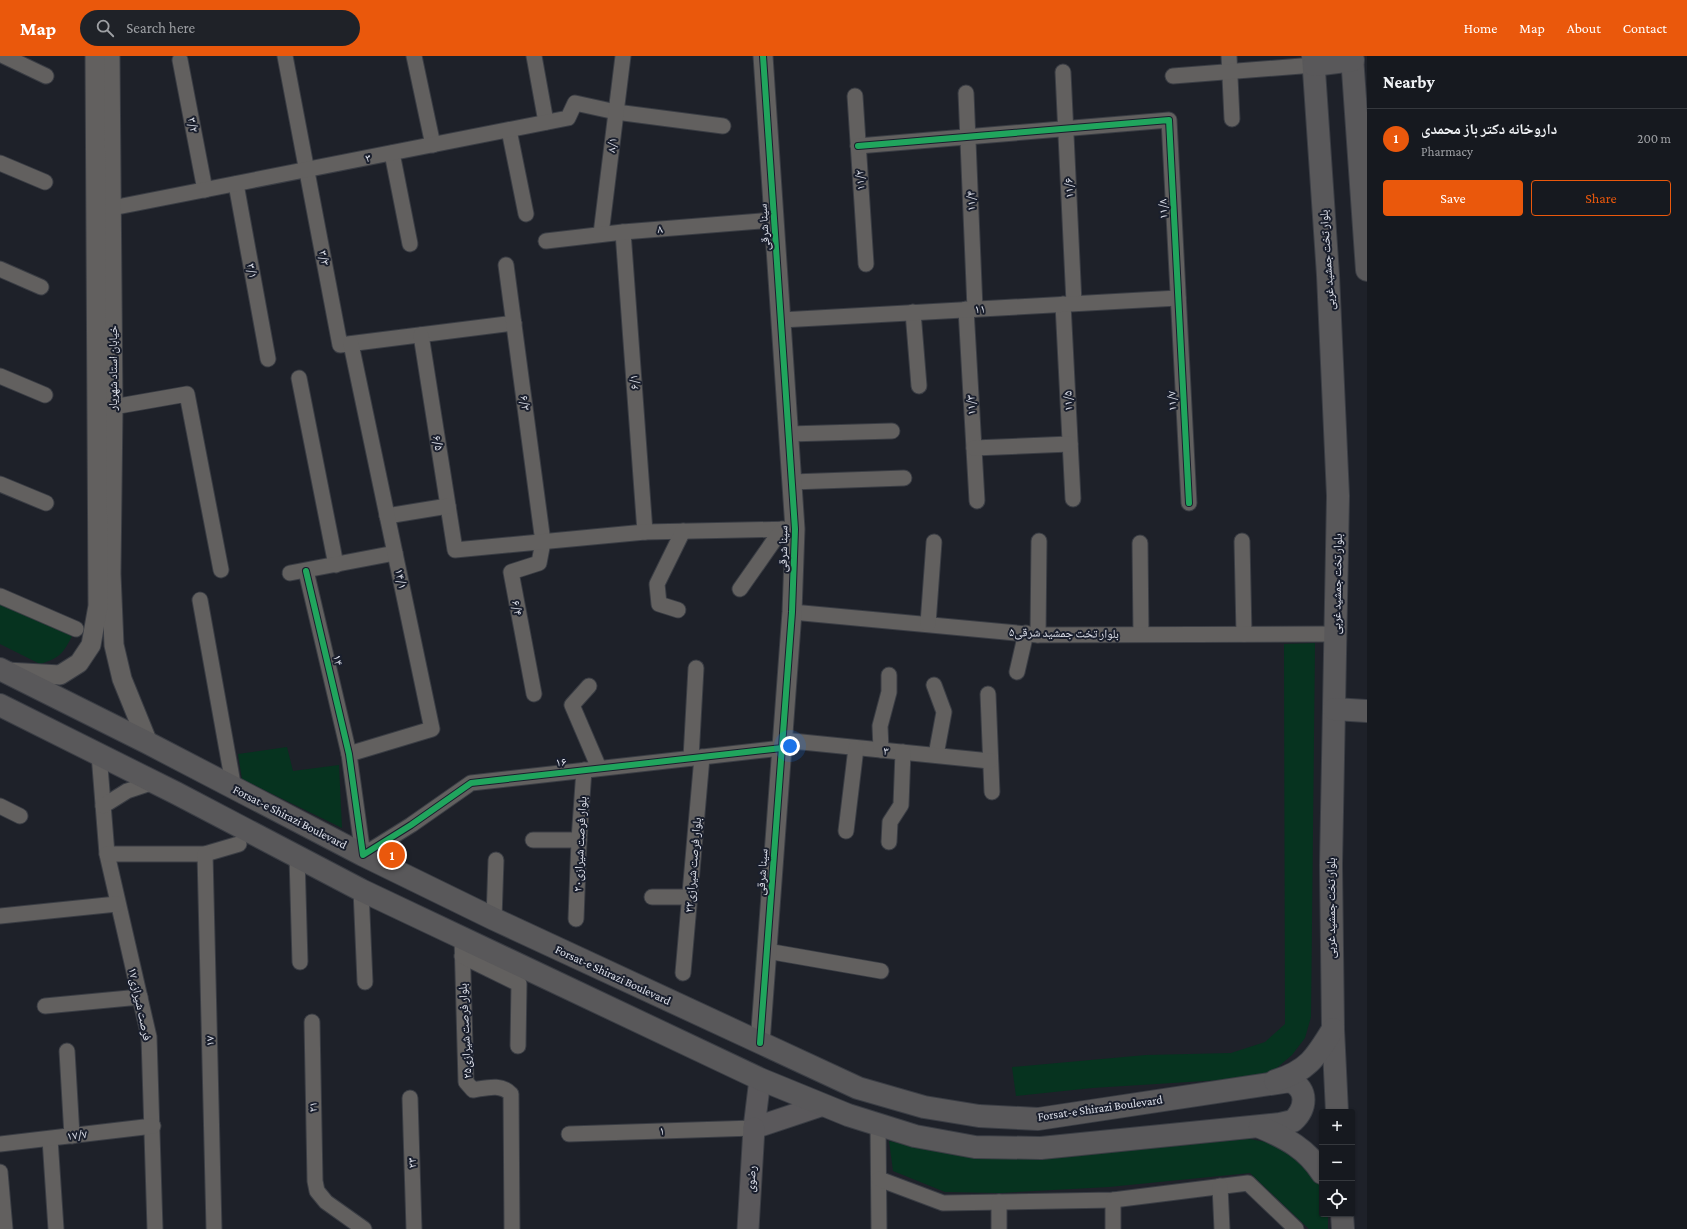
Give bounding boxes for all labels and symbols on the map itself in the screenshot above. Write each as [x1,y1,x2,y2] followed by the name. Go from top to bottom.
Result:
[185,116,201,134] street label: ۳/۲
[604,137,620,153] street label: ۸/۱
[364,151,372,165] street label: ۳
[852,169,868,191] street label: ۱۱/۲
[1061,177,1077,199] street label: ۱۱/۶
[964,191,978,211] street label: ۱۱/۴
[1155,198,1171,220] street label: ۱۱/۸
[755,203,773,251] street label: سینا شرقی
[1316,209,1338,311] street label: بلوار تخت جمشید غربی
[657,222,664,236] street label: ۸
[316,249,332,267] street label: ۳/۳
[244,262,260,280] street label: ۳/۱
[974,302,986,316] street label: ۱۱
[106,325,120,412] street label: خیابان استاد شهریار
[626,374,642,390] street label: ۶/۱
[1060,390,1076,412] street label: ۱۱/۵
[1164,390,1180,412] street label: ۱۱/۷
[963,394,979,416] street label: ۱۱/۳
[517,395,533,411] street label: ۶/۳
[430,434,446,452] street label: ۶/۵
[776,525,791,573] street label: سینا شرقی
[1329,533,1345,635] street label: بلوار تخت جمشید غربی
[392,568,410,590] street label: ۱۴/۱
[509,599,525,617] street label: ۶/۴
[1009,625,1119,641] street label: بلوار تخت جمشید شرقی۵
[330,653,346,667] street label: ۱۴
[780,736,800,756] your location
[883,744,889,758] street label: ۳
[555,754,567,770] street label: ۱۶
[231,782,350,852] street label: Forsat-e Shirazi Boulevard
[571,796,590,892] street label: بلوار فرصت شیرازی۲۰
[682,817,705,913] street label: بلوار فرصت شیرازی۲۲
[379,840,405,870] pin: 1
[753,848,771,896] street label: سینا شرقی
[1324,857,1338,959] street label: بلوار تخت جمشید غربی
[553,942,674,1008] street label: Forsat-e Shirazi Boulevard
[125,966,155,1042] street label: ۱۷فرصت شیرازی
[456,983,475,1079] street label: بلوار فرصت شیرازی۲۵
[203,1035,217,1047] street label: ۱۷
[1037,1092,1164,1124] street label: Forsat-e Shirazi Boulevard
[306,1101,320,1113] street label: ۲۱
[659,1124,665,1138] street label: ۱
[66,1127,89,1143] street label: ۱۷/۷
[405,1157,419,1169] street label: ۲۳
[743,1165,759,1193] street label: رضوی

